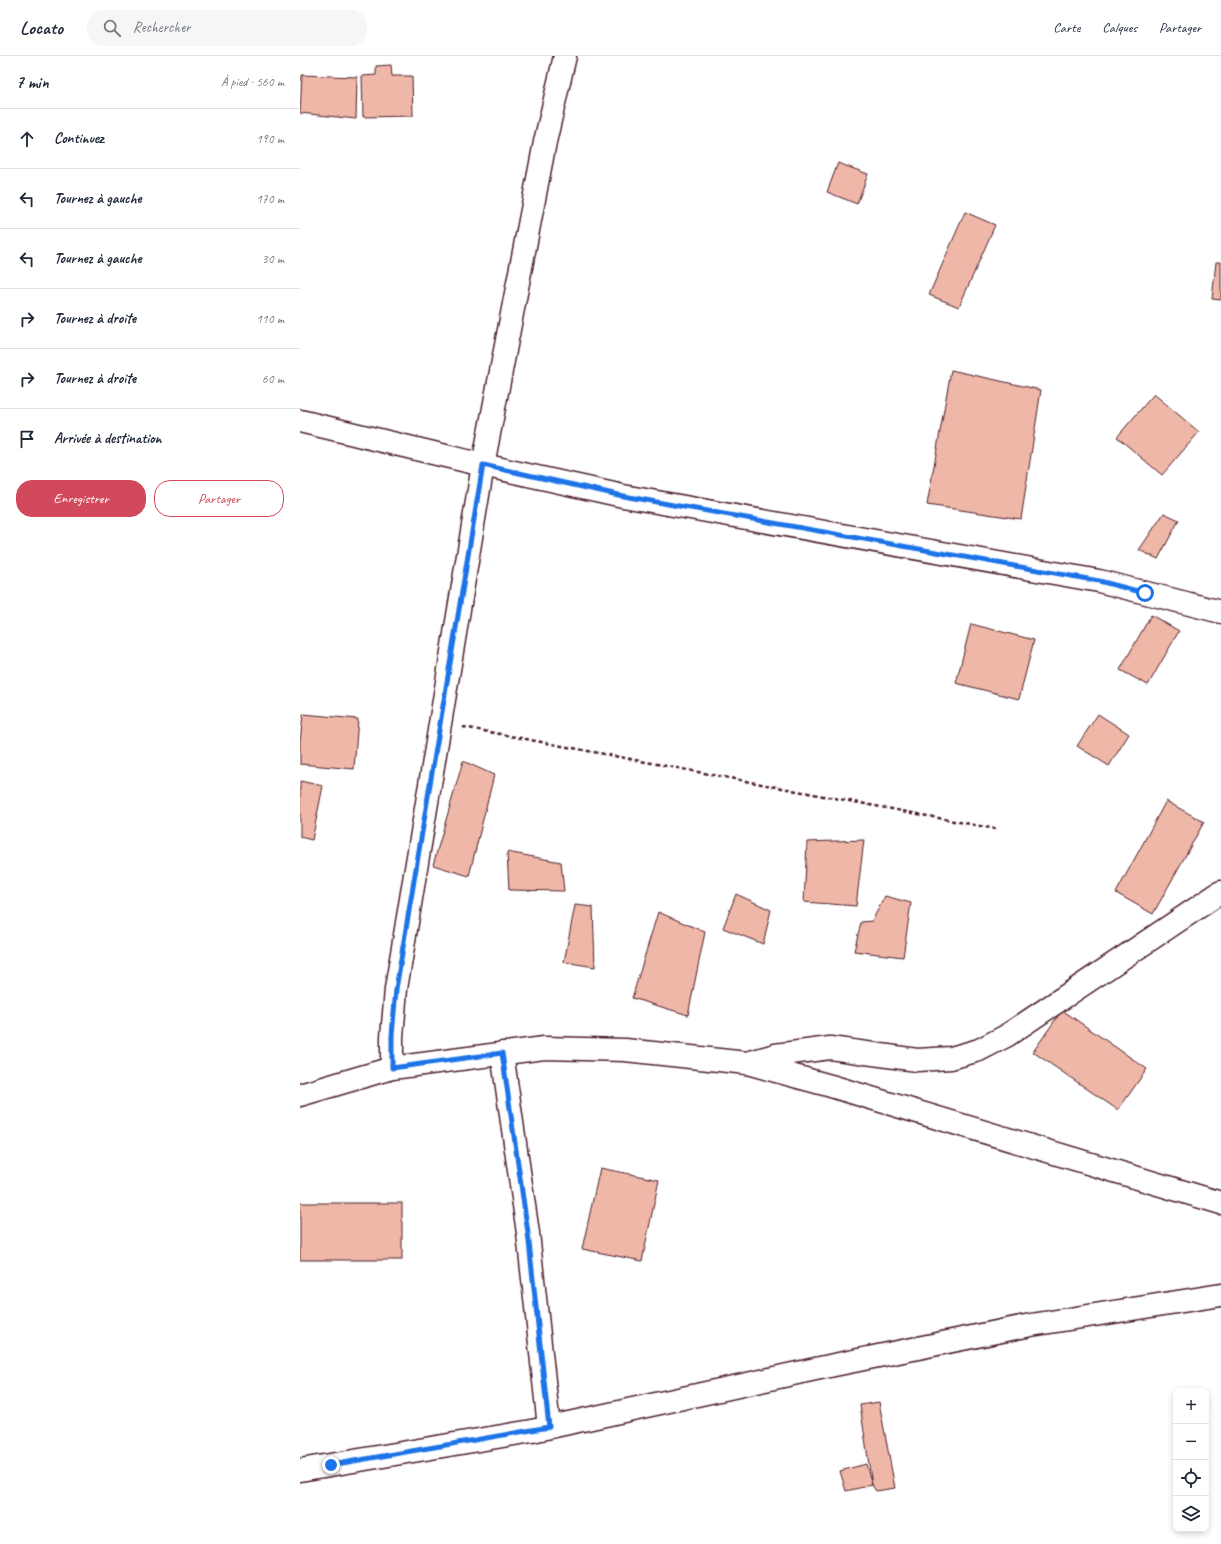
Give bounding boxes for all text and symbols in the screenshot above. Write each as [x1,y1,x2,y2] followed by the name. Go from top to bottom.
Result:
[87,10,367,46] search box
[20,16,63,40] text: Locato
[101,17,123,39] icon: search
[133,18,190,37] text: Rechercher
[1053,19,1080,36] text: Carte
[1102,19,1137,36] text: Calques
[1159,19,1201,36] text: Partager
[16,72,49,93] text: 7 min
[221,74,284,90] text: À pied · 560 m
[16,128,38,150] icon: ahead
[54,129,104,148] text: Continuez
[256,131,284,147] text: 190 m
[16,188,38,210] icon: left
[54,189,141,208] text: Tournez à gauche
[256,191,284,207] text: 170 m
[16,248,38,270] icon: left
[54,249,141,268] text: Tournez à gauche
[262,251,284,267] text: 30 m
[16,308,38,330] icon: right
[54,309,136,328] text: Tournez à droite
[256,311,284,327] text: 110 m
[16,368,38,390] icon: right
[54,369,136,388] text: Tournez à droite
[262,371,284,387] text: 60 m
[16,428,38,450] icon: arrive
[54,429,162,448] text: Arrivée à destination
[16,480,146,517] button: Enregistrer
[154,480,284,517] button: Partager
[1136,584,1154,602] route start
[1173,1388,1209,1532] map controls
[1173,1388,1209,1424] button: +
[1173,1424,1209,1460] button: −
[322,1456,340,1474] route end
[1173,1460,1209,1496] button: locate
[1173,1496,1209,1532] button: layers

